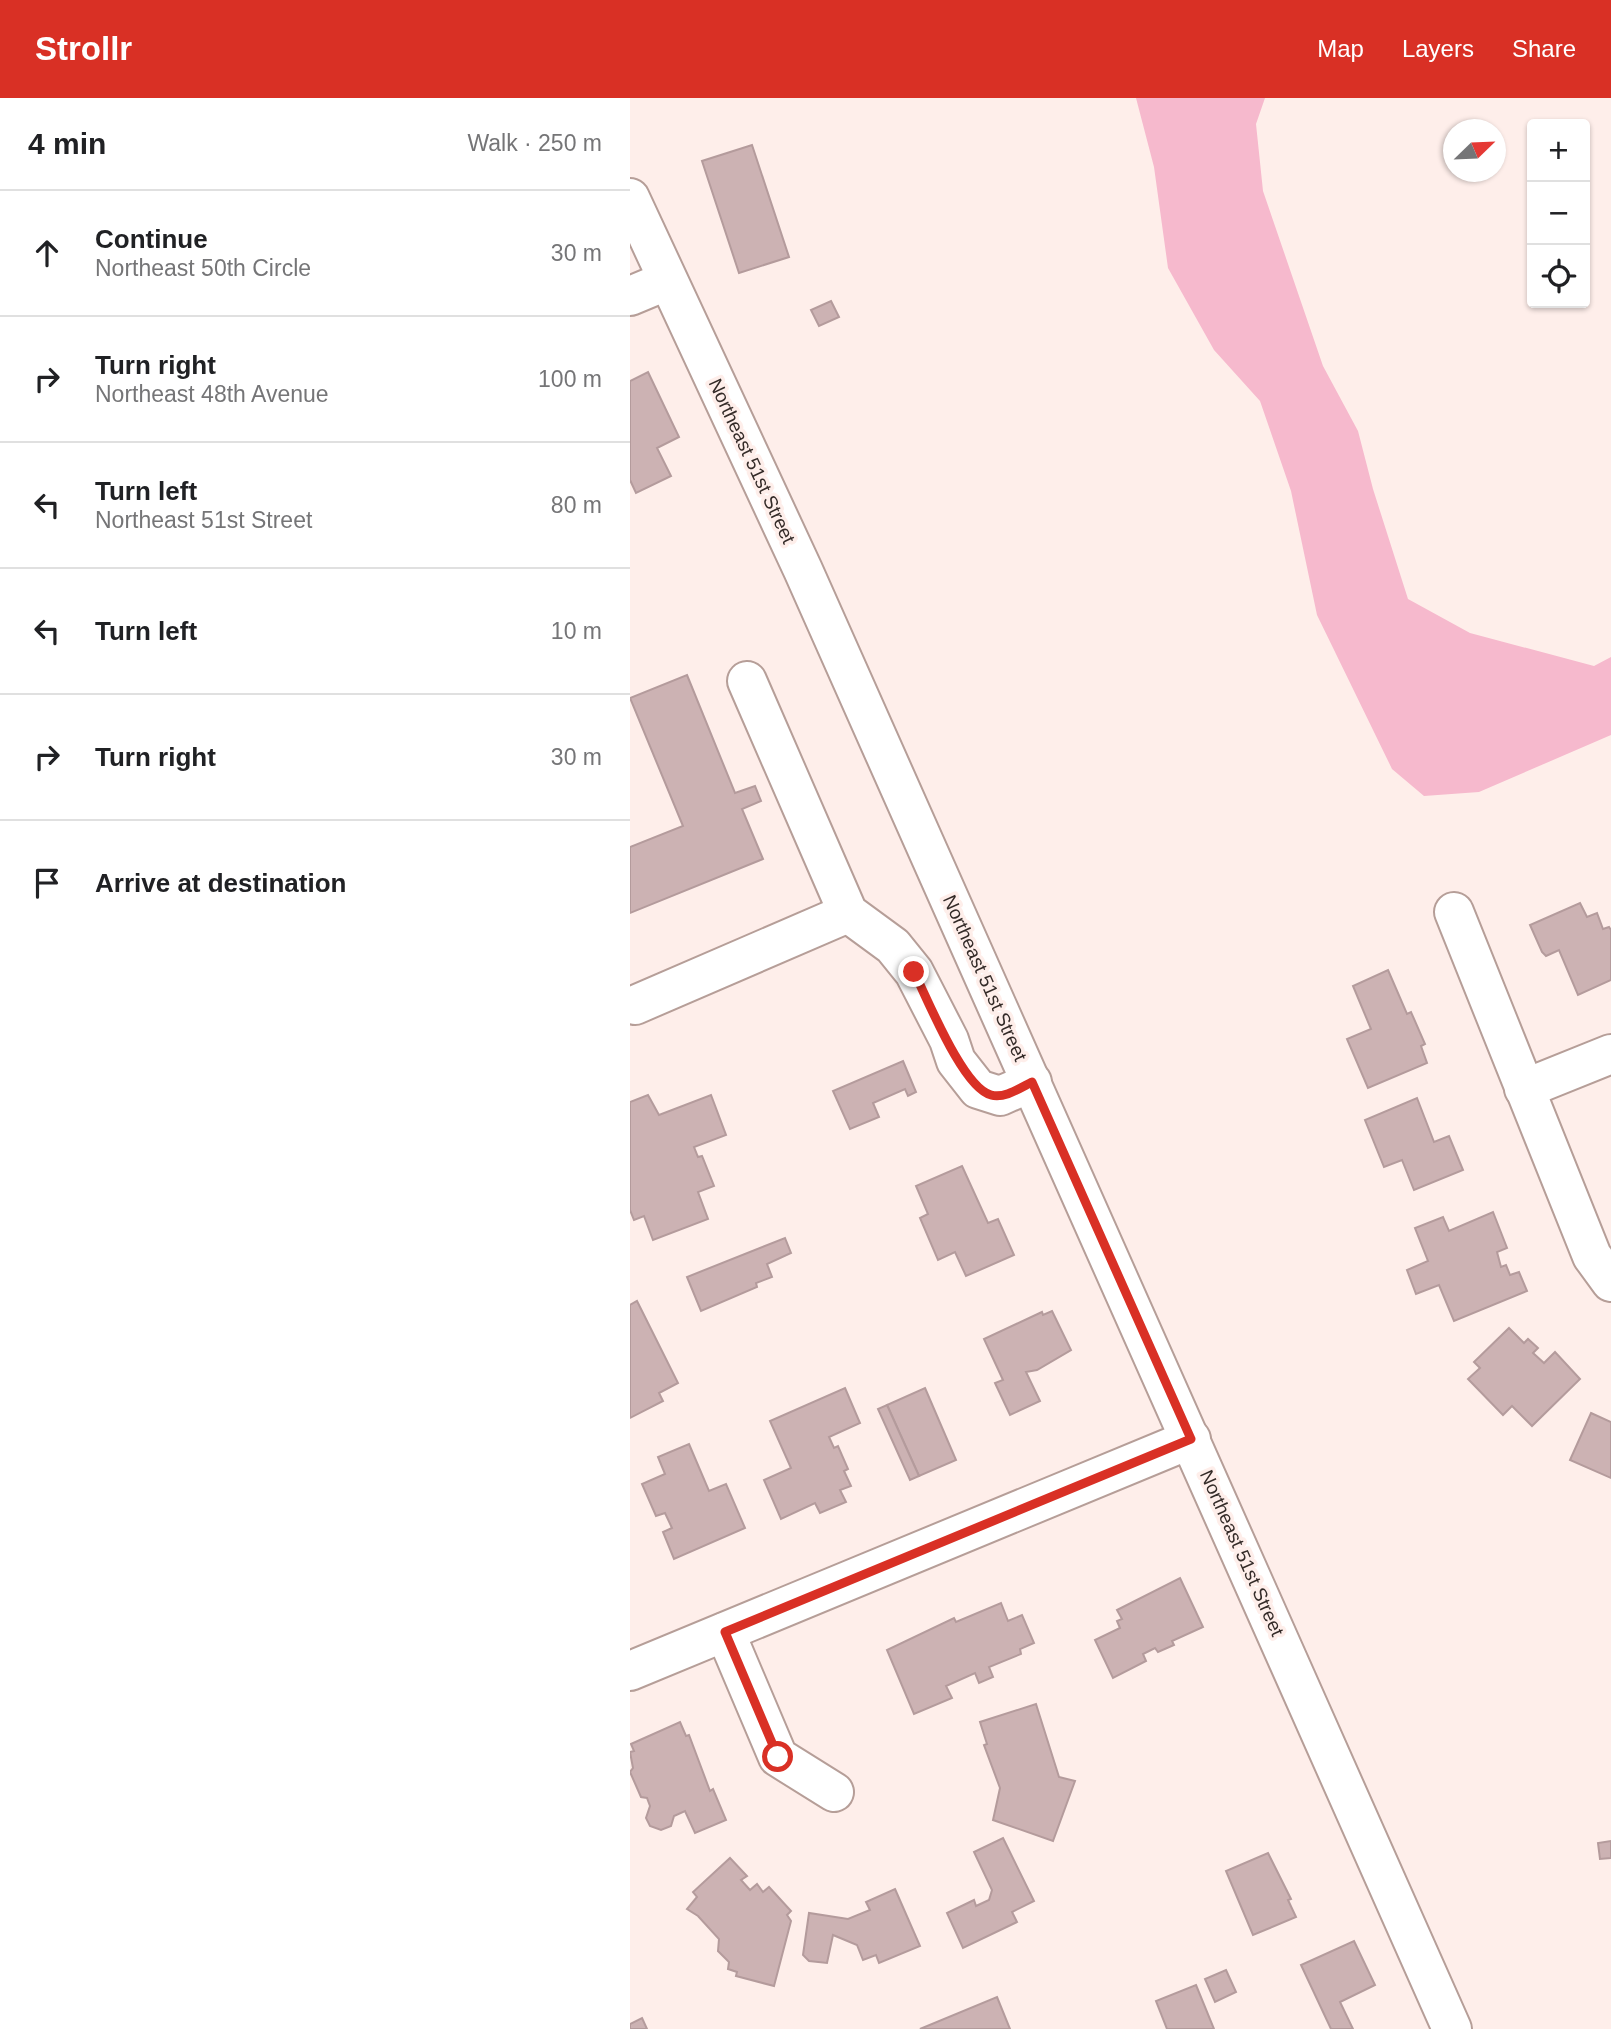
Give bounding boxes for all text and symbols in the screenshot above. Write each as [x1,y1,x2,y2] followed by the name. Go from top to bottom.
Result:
[35,30,132,67] text: Strollr
[1317,35,1364,62] text: Map
[1402,35,1474,62] text: Layers
[1512,35,1576,62] text: Share
[1443,119,1506,182] north arrow
[1527,119,1590,308] map controls
[1527,119,1590,182] button: +
[28,127,106,160] text: 4 min
[467,130,602,156] text: Walk · 250 m
[1527,182,1590,245] button: −
[95,224,208,254] text: Continue
[28,234,66,272] icon: ahead
[551,240,602,266] text: 30 m
[1527,245,1590,308] button: locate
[95,255,311,281] text: Northeast 50th Circle
[95,350,216,380] text: Turn right
[28,360,66,398] icon: right
[538,366,602,392] text: 100 m
[705,375,800,547] street label: Northeast 51st Street
[95,381,329,407] text: Northeast 48th Avenue
[95,476,197,506] text: Turn left
[28,486,66,524] icon: left
[551,492,602,518] text: 80 m
[95,507,312,533] text: Northeast 51st Street
[28,612,66,650] icon: left
[95,616,197,646] text: Turn left
[551,618,602,644] text: 10 m
[28,738,66,776] icon: right
[95,742,216,772] text: Turn right
[551,744,602,770] text: 30 m
[28,864,66,902] icon: arrive
[95,868,346,898] text: Arrive at destination
[939,892,1031,1065] street label: Northeast 51st Street
[898,956,929,987] route end
[1196,1467,1288,1640] street label: Northeast 51st Street
[762,1741,793,1772] route start

